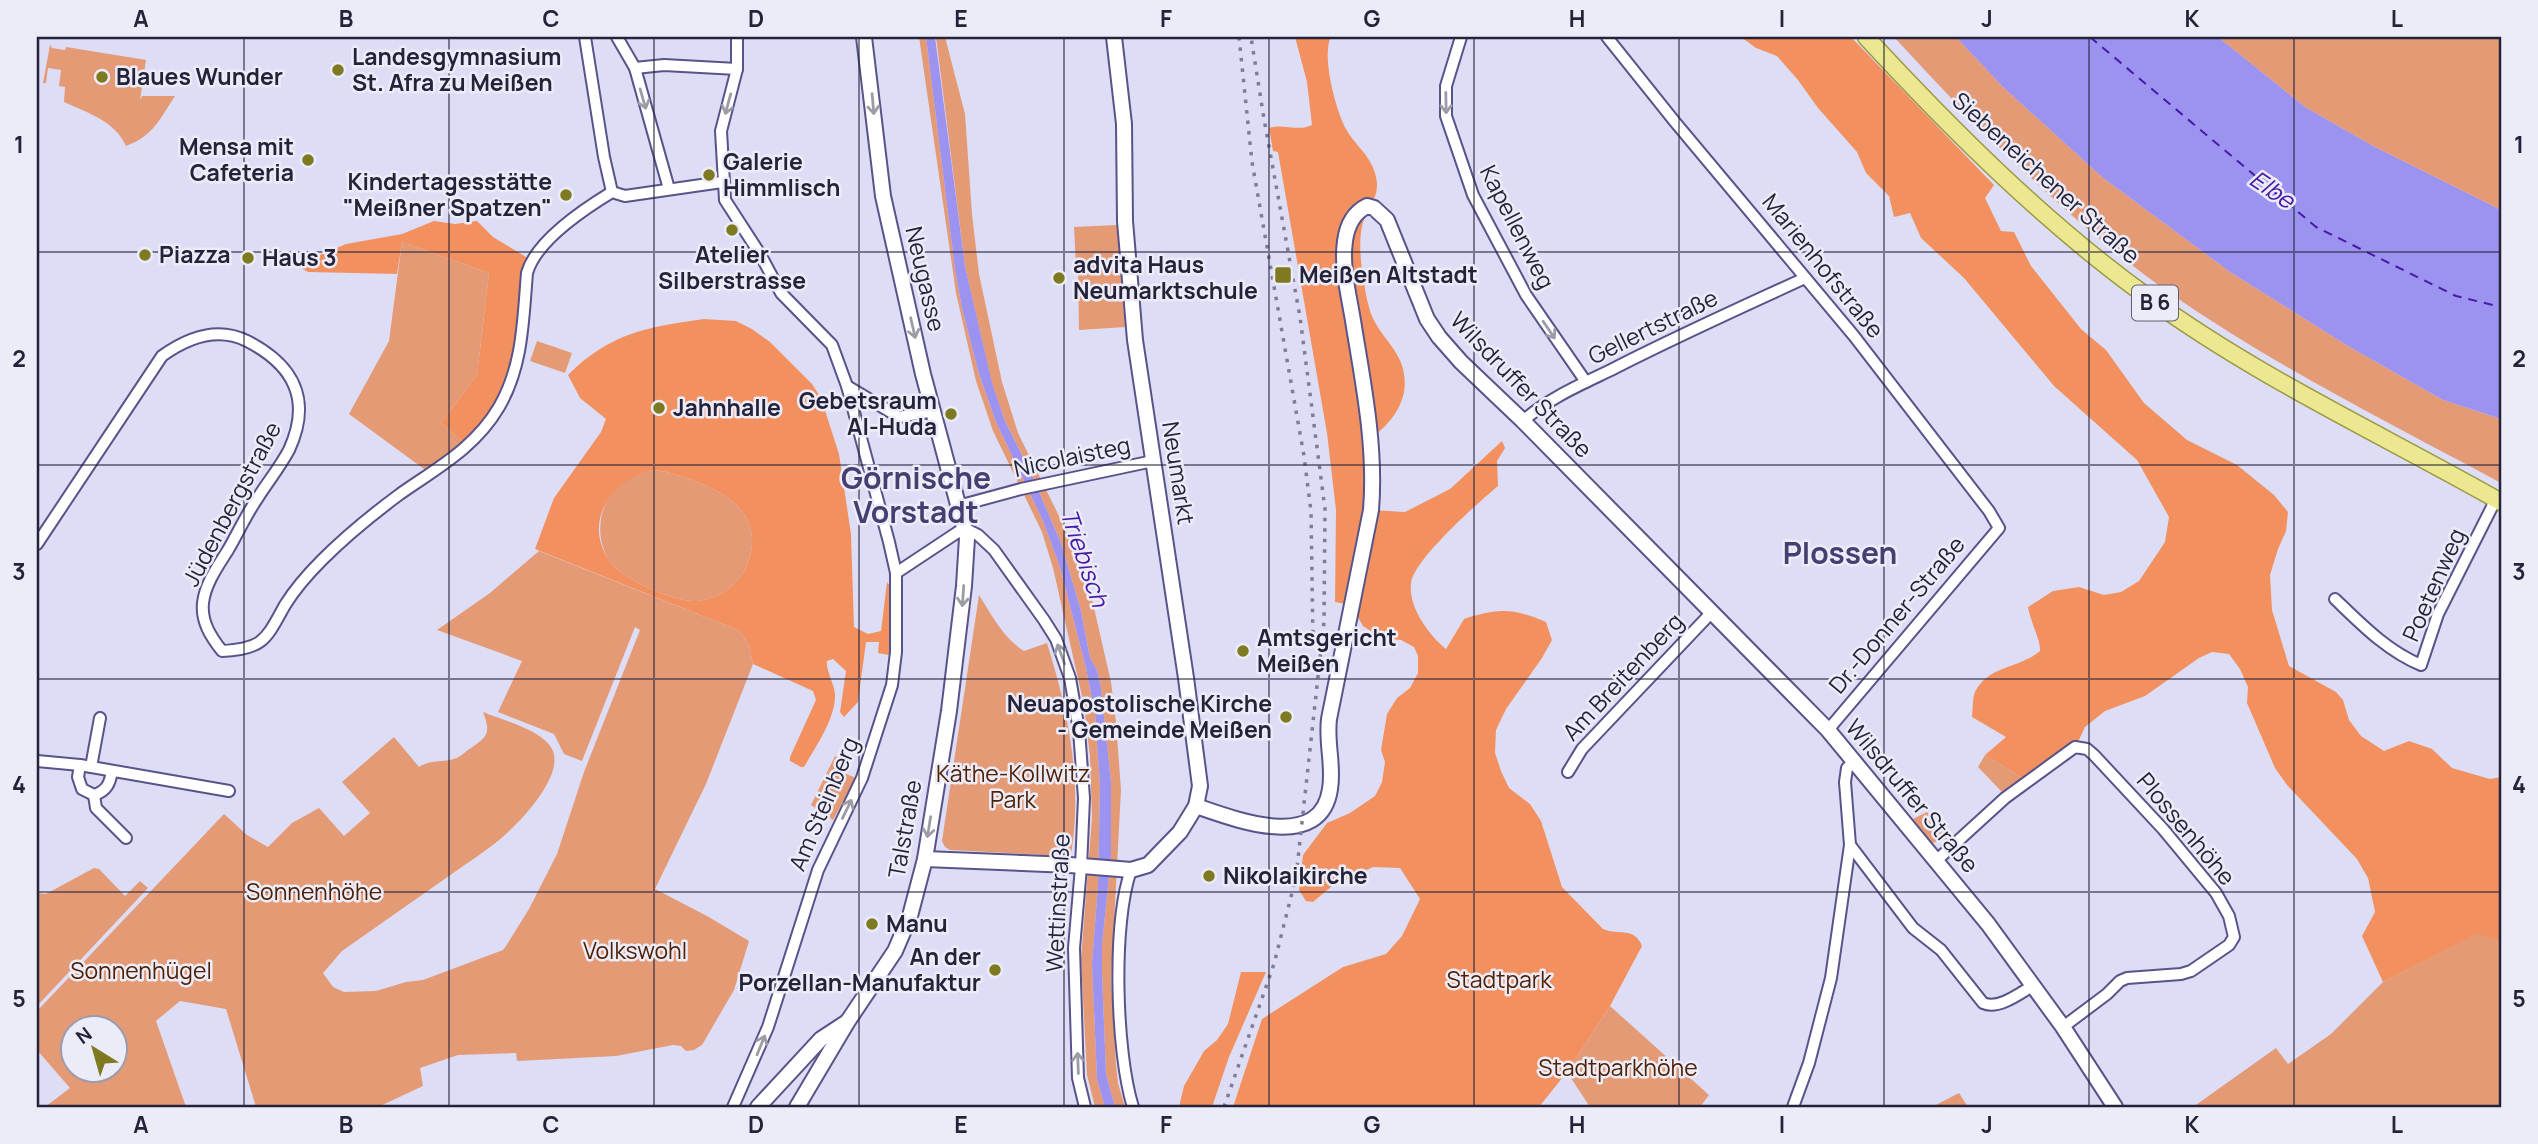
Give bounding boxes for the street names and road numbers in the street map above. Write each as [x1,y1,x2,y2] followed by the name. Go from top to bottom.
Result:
[1946,84,2148,270] street label: Siebeneichener Straße
[1473,159,1563,294] street label: Kapellenweg
[1756,186,1892,344] street label: Marienhofstraße
[898,223,954,334] street label: Neugasse
[1582,281,1723,371] street label: Gellertstraße
[2132,286,2178,320] road number: B 6
[1444,304,1600,464] street label: Wilsdruffer Straße
[174,416,288,592] street label: Jüdenbergstraße
[1155,419,1203,527] street label: Neumarkt
[1011,428,1133,484] street label: Nicolaisteg
[2394,523,2472,646] street label: Poetenweg
[1821,529,1972,700] street label: Dr.-Donner-Straße
[1555,606,1690,747] street label: Am Breitenberg
[1839,712,1987,879] street label: Wilsdruffer Straße
[780,732,866,875] street label: Am Steinberg
[2130,765,2243,892] street label: Plossenhöhe
[880,777,928,881] street label: Talstraße
[1037,833,1077,973] street label: Wettinstraße

